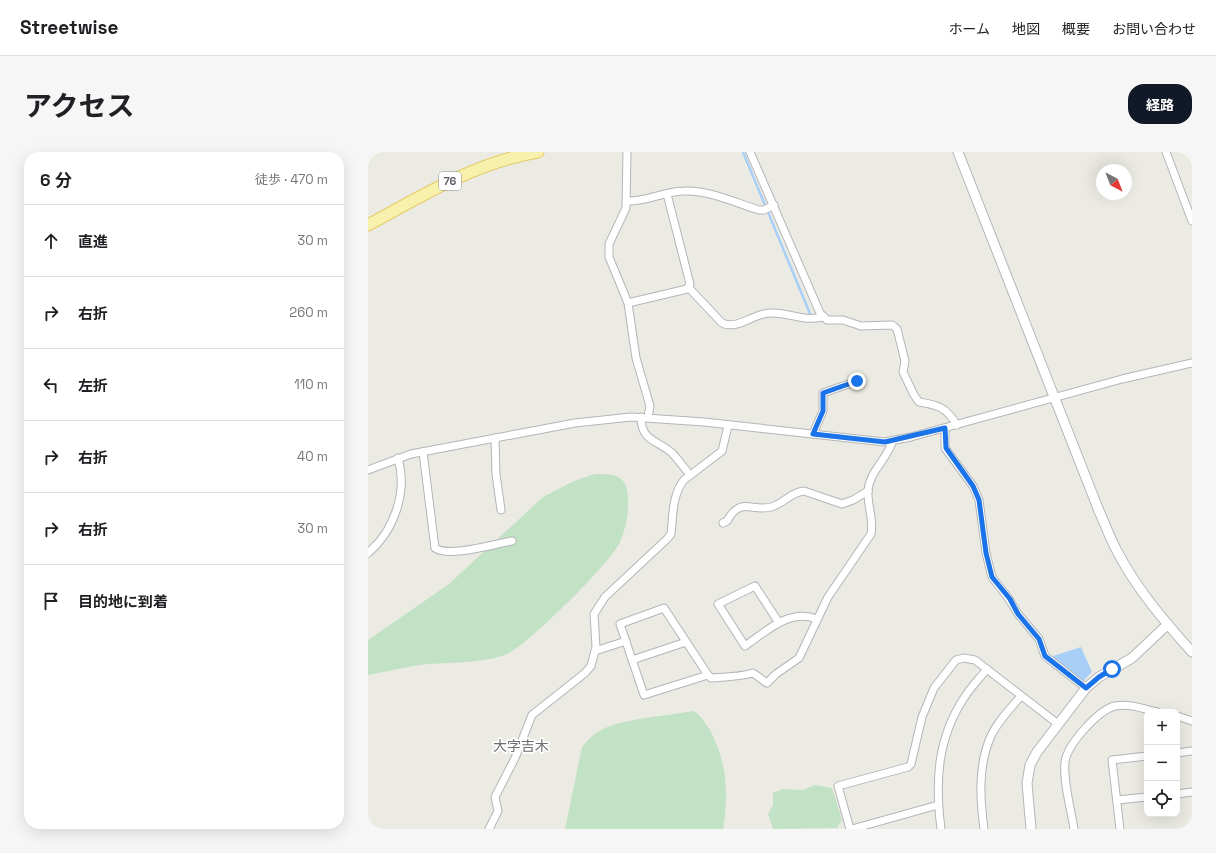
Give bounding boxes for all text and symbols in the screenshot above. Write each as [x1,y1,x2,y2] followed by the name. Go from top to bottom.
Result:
[20,15,119,40] text: Streetwise
[948,20,990,38] text: ホーム
[1012,20,1040,38] text: 地図
[1062,20,1090,38] text: 概要
[1112,20,1196,38] text: お問い合わせ
[1128,84,1192,124] button: 経路
[24,88,135,124] text: アクセス
[1096,164,1132,200] north arrow
[40,169,72,191] text: 6 分
[255,171,328,188] text: 徒歩 · 470 m
[439,172,461,190] road number: 76
[40,230,62,252] icon: ahead
[78,232,108,251] text: 直進
[297,232,328,249] text: 30 m
[40,302,62,324] icon: right
[78,304,108,323] text: 右折
[289,304,328,321] text: 260 m
[848,372,866,390] route end
[40,374,62,396] icon: left
[78,376,108,395] text: 左折
[294,376,328,393] text: 110 m
[40,446,62,468] icon: right
[78,448,108,467] text: 右折
[297,448,328,465] text: 40 m
[40,518,62,540] icon: right
[78,520,108,539] text: 右折
[297,520,328,537] text: 30 m
[40,590,62,612] icon: arrive
[78,592,168,611] text: 目的地に到着
[1103,660,1121,678] route start
[1144,709,1180,817] map controls
[1144,709,1180,745] button: +
[493,737,549,755] district label: 大字吉木
[1144,745,1180,781] button: −
[1144,781,1180,817] button: locate

